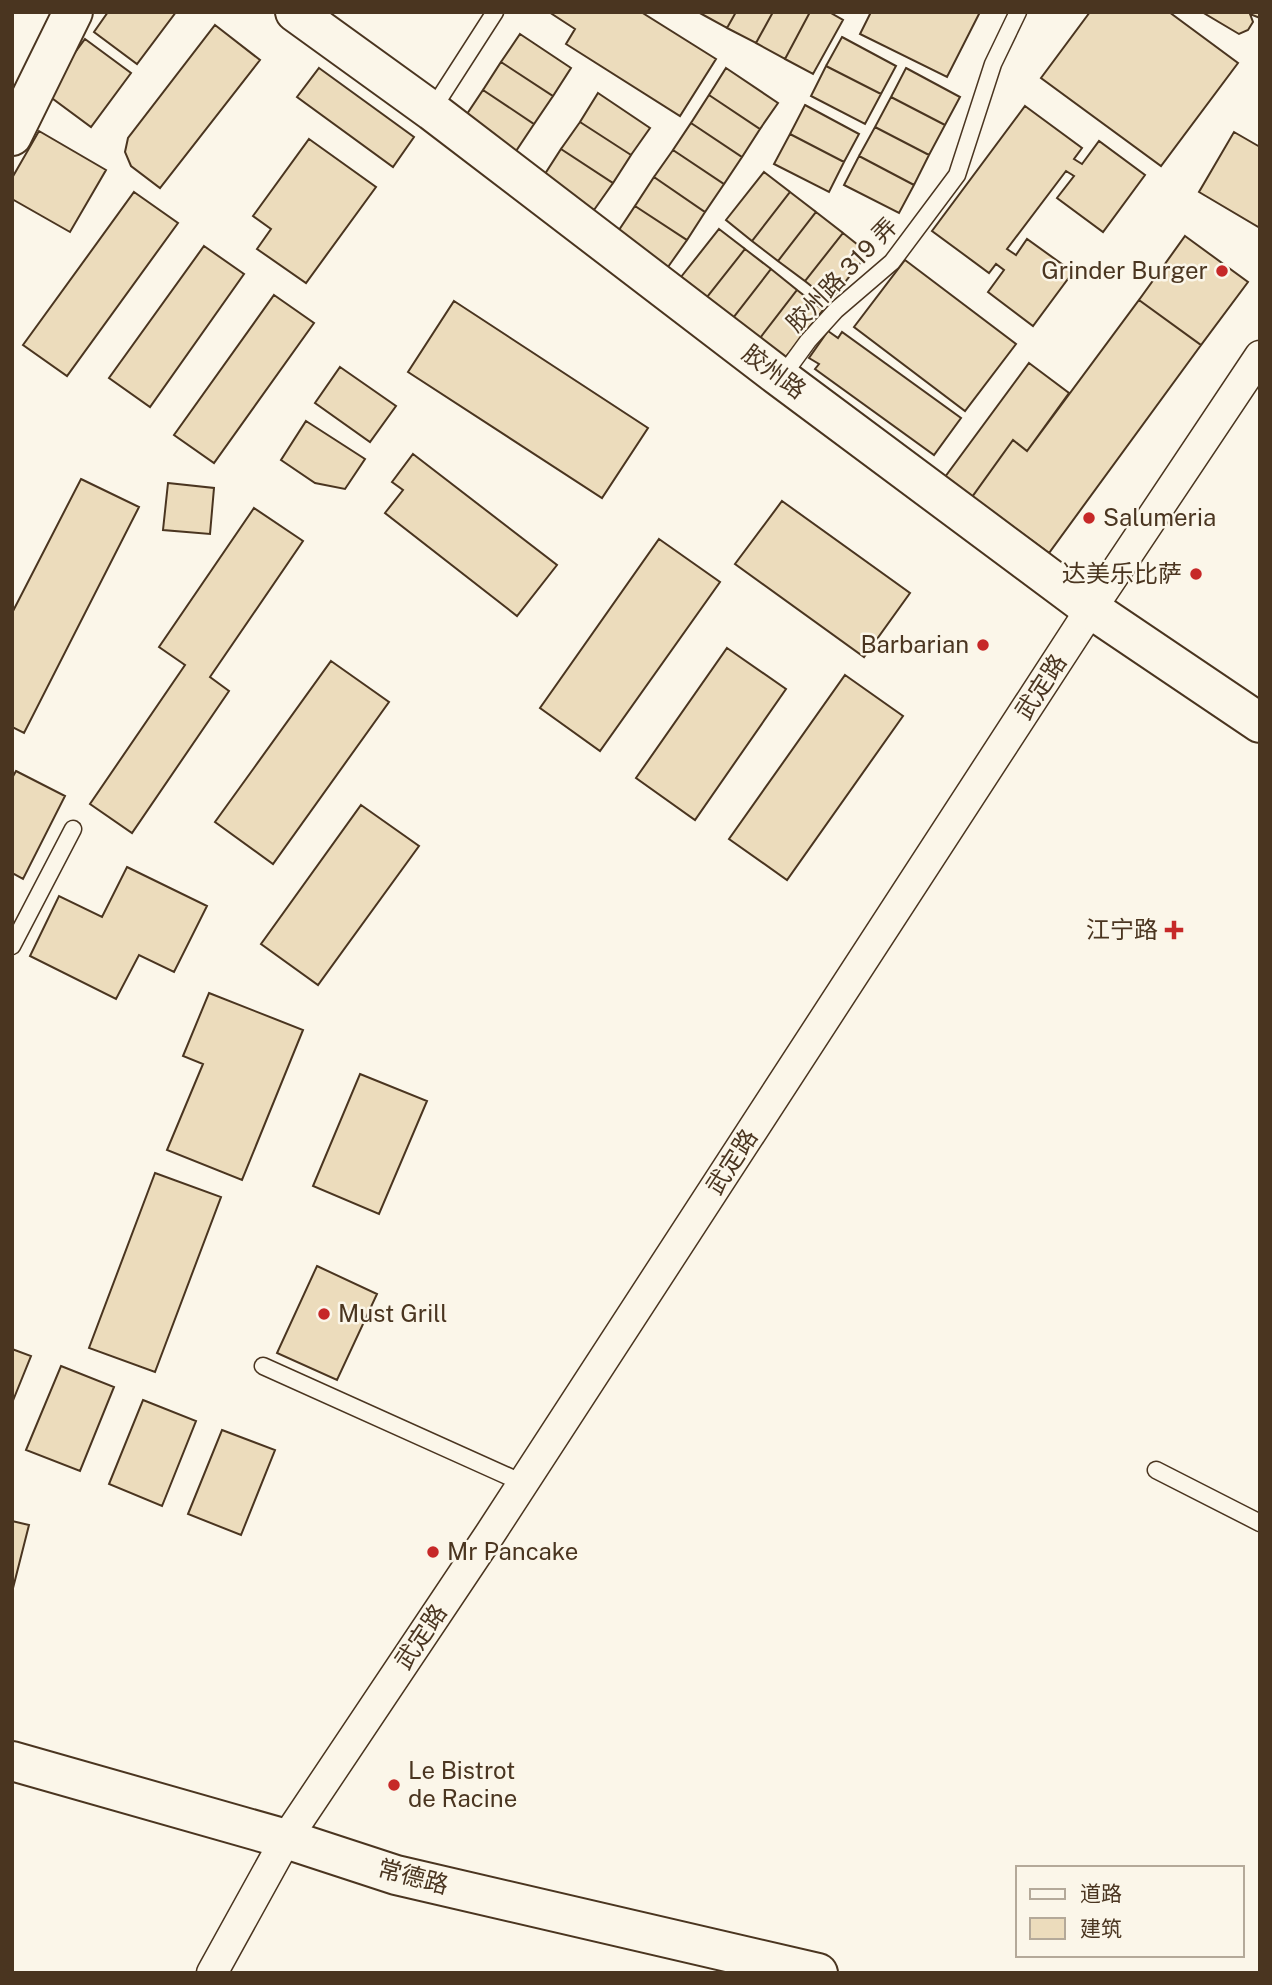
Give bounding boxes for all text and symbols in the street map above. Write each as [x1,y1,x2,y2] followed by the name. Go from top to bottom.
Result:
[780,212,903,337] street label: 胶州路 319 弄
[1041,256,1208,284] place label: Grinder Burger
[1214,263,1230,279] marker: Grinder Burger
[737,338,812,404] street label: 胶州路
[1103,503,1216,531] place label: Salumeria
[1081,510,1097,526] marker: Salumeria
[1062,559,1182,587] place label: 达美乐比萨
[1188,566,1204,582] marker: 达美乐比萨
[860,630,969,658] place label: Barbarian
[975,637,991,653] marker: Barbarian
[1009,649,1072,724] street label: 武定路
[1086,915,1158,943] place label: 江宁路
[1164,920,1184,940] marker: 江宁路
[700,1124,763,1199] street label: 武定路
[338,1299,447,1327] place label: Must Grill
[316,1306,332,1322] marker: Must Grill
[447,1537,578,1565] place label: Mr Pancake
[425,1544,441,1560] marker: Mr Pancake
[388,1599,452,1674] street label: 武定路
[408,1756,517,1812] place label: Le Bistrot de Racine
[386,1777,402,1793] marker: Le Bistrot de Racine
[375,1853,452,1899] street label: 常德路
[1016,1866,1244,1957] legend
[1080,1881,1122,1906] text: 道路
[1080,1916,1122,1941] text: 建筑

